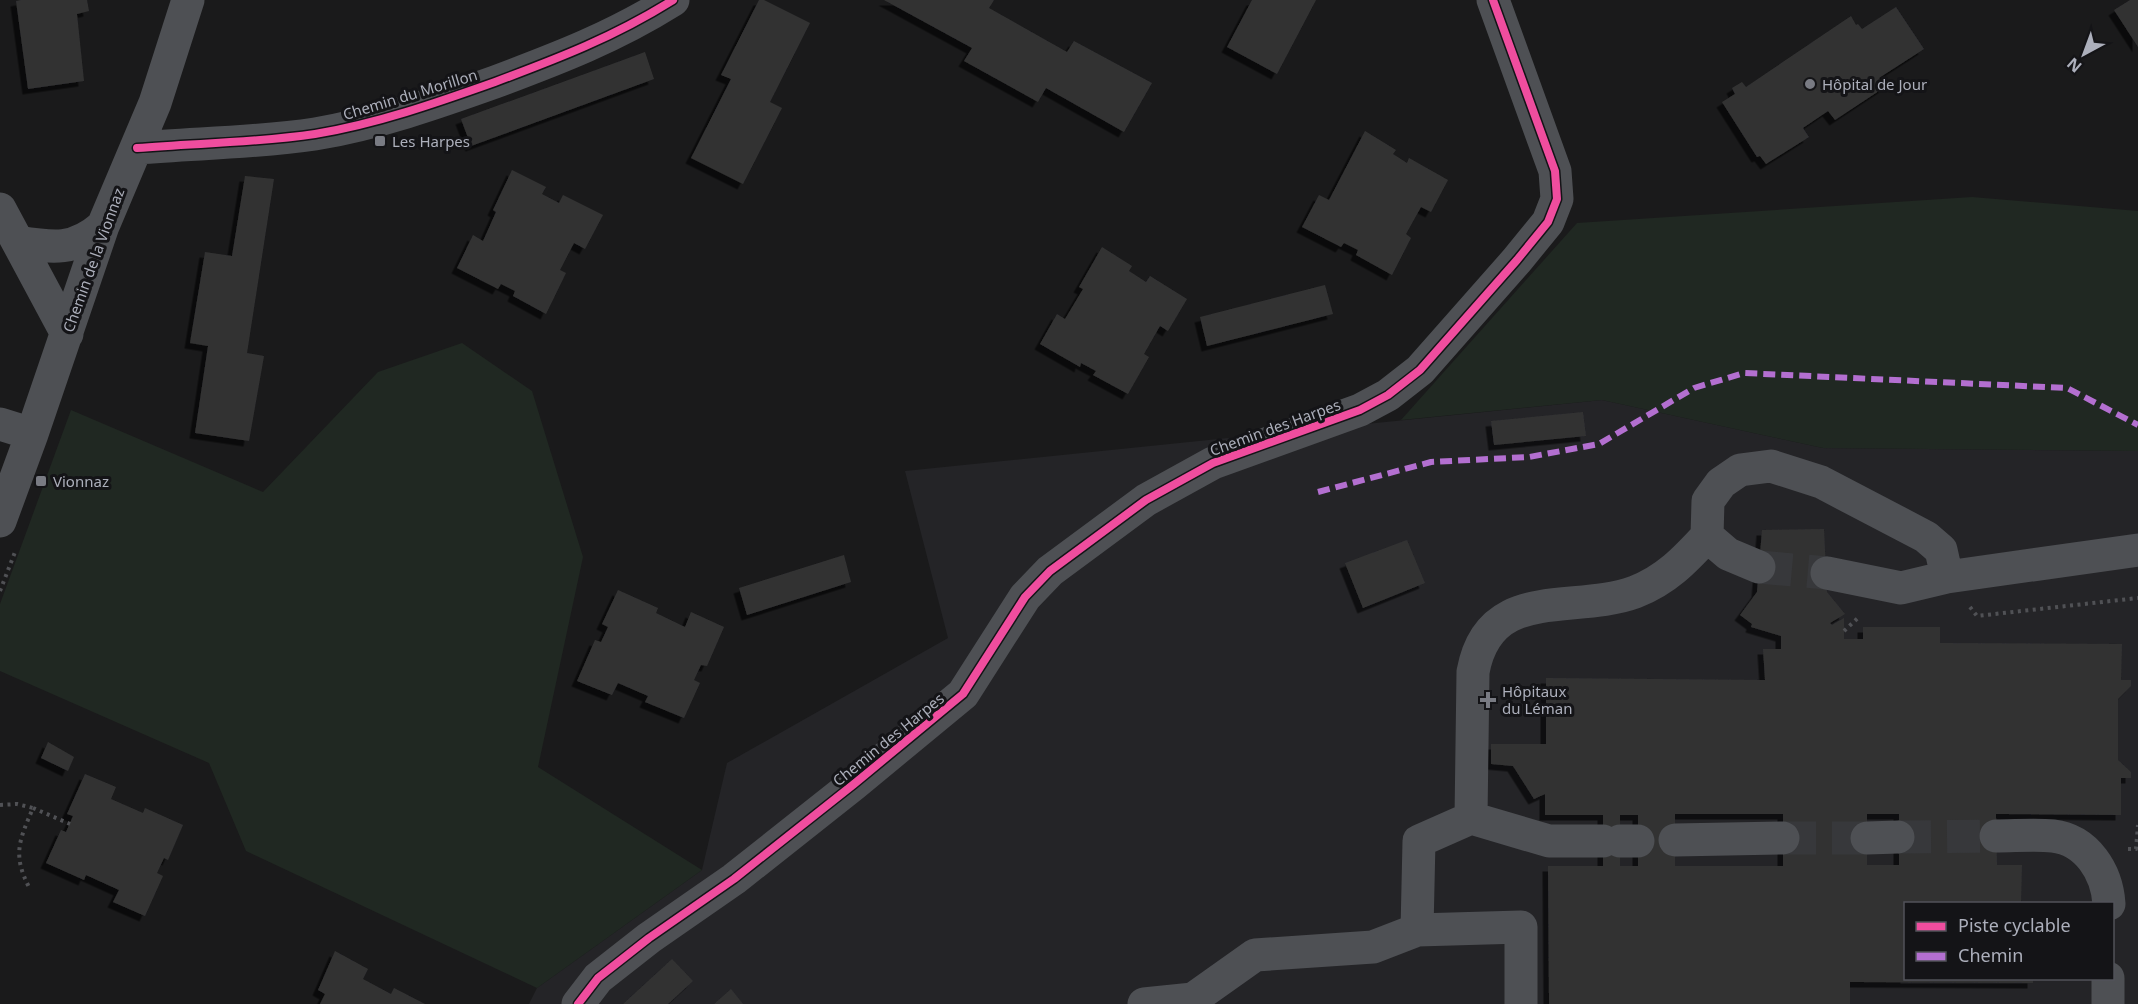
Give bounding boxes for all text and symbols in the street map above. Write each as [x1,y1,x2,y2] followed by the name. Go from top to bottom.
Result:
[2054,24,2114,84] north arrow
[2062,53,2086,78] text: N
[340,64,480,124] street label: Chemin du Morillon
[1822,74,1927,94] place label: Hôpital de Jour
[1803,77,1817,91] marker: Hôpital de Jour
[392,131,470,151] place label: Les Harpes
[373,134,387,148] marker: Les Harpes
[58,185,128,335] street label: Chemin de la Vionnaz
[1207,394,1343,460] street label: Chemin des Harpes
[53,471,109,491] place label: Vionnaz
[34,474,48,488] marker: Vionnaz
[1502,681,1572,718] place label: Hôpitaux du Léman
[828,688,948,790] street label: Chemin des Harpes
[1479,691,1497,709] marker: Hôpitaux du Léman
[1904,902,2114,980] legend
[1958,913,2071,937] text: Piste cyclable
[1958,943,2023,967] text: Chemin

